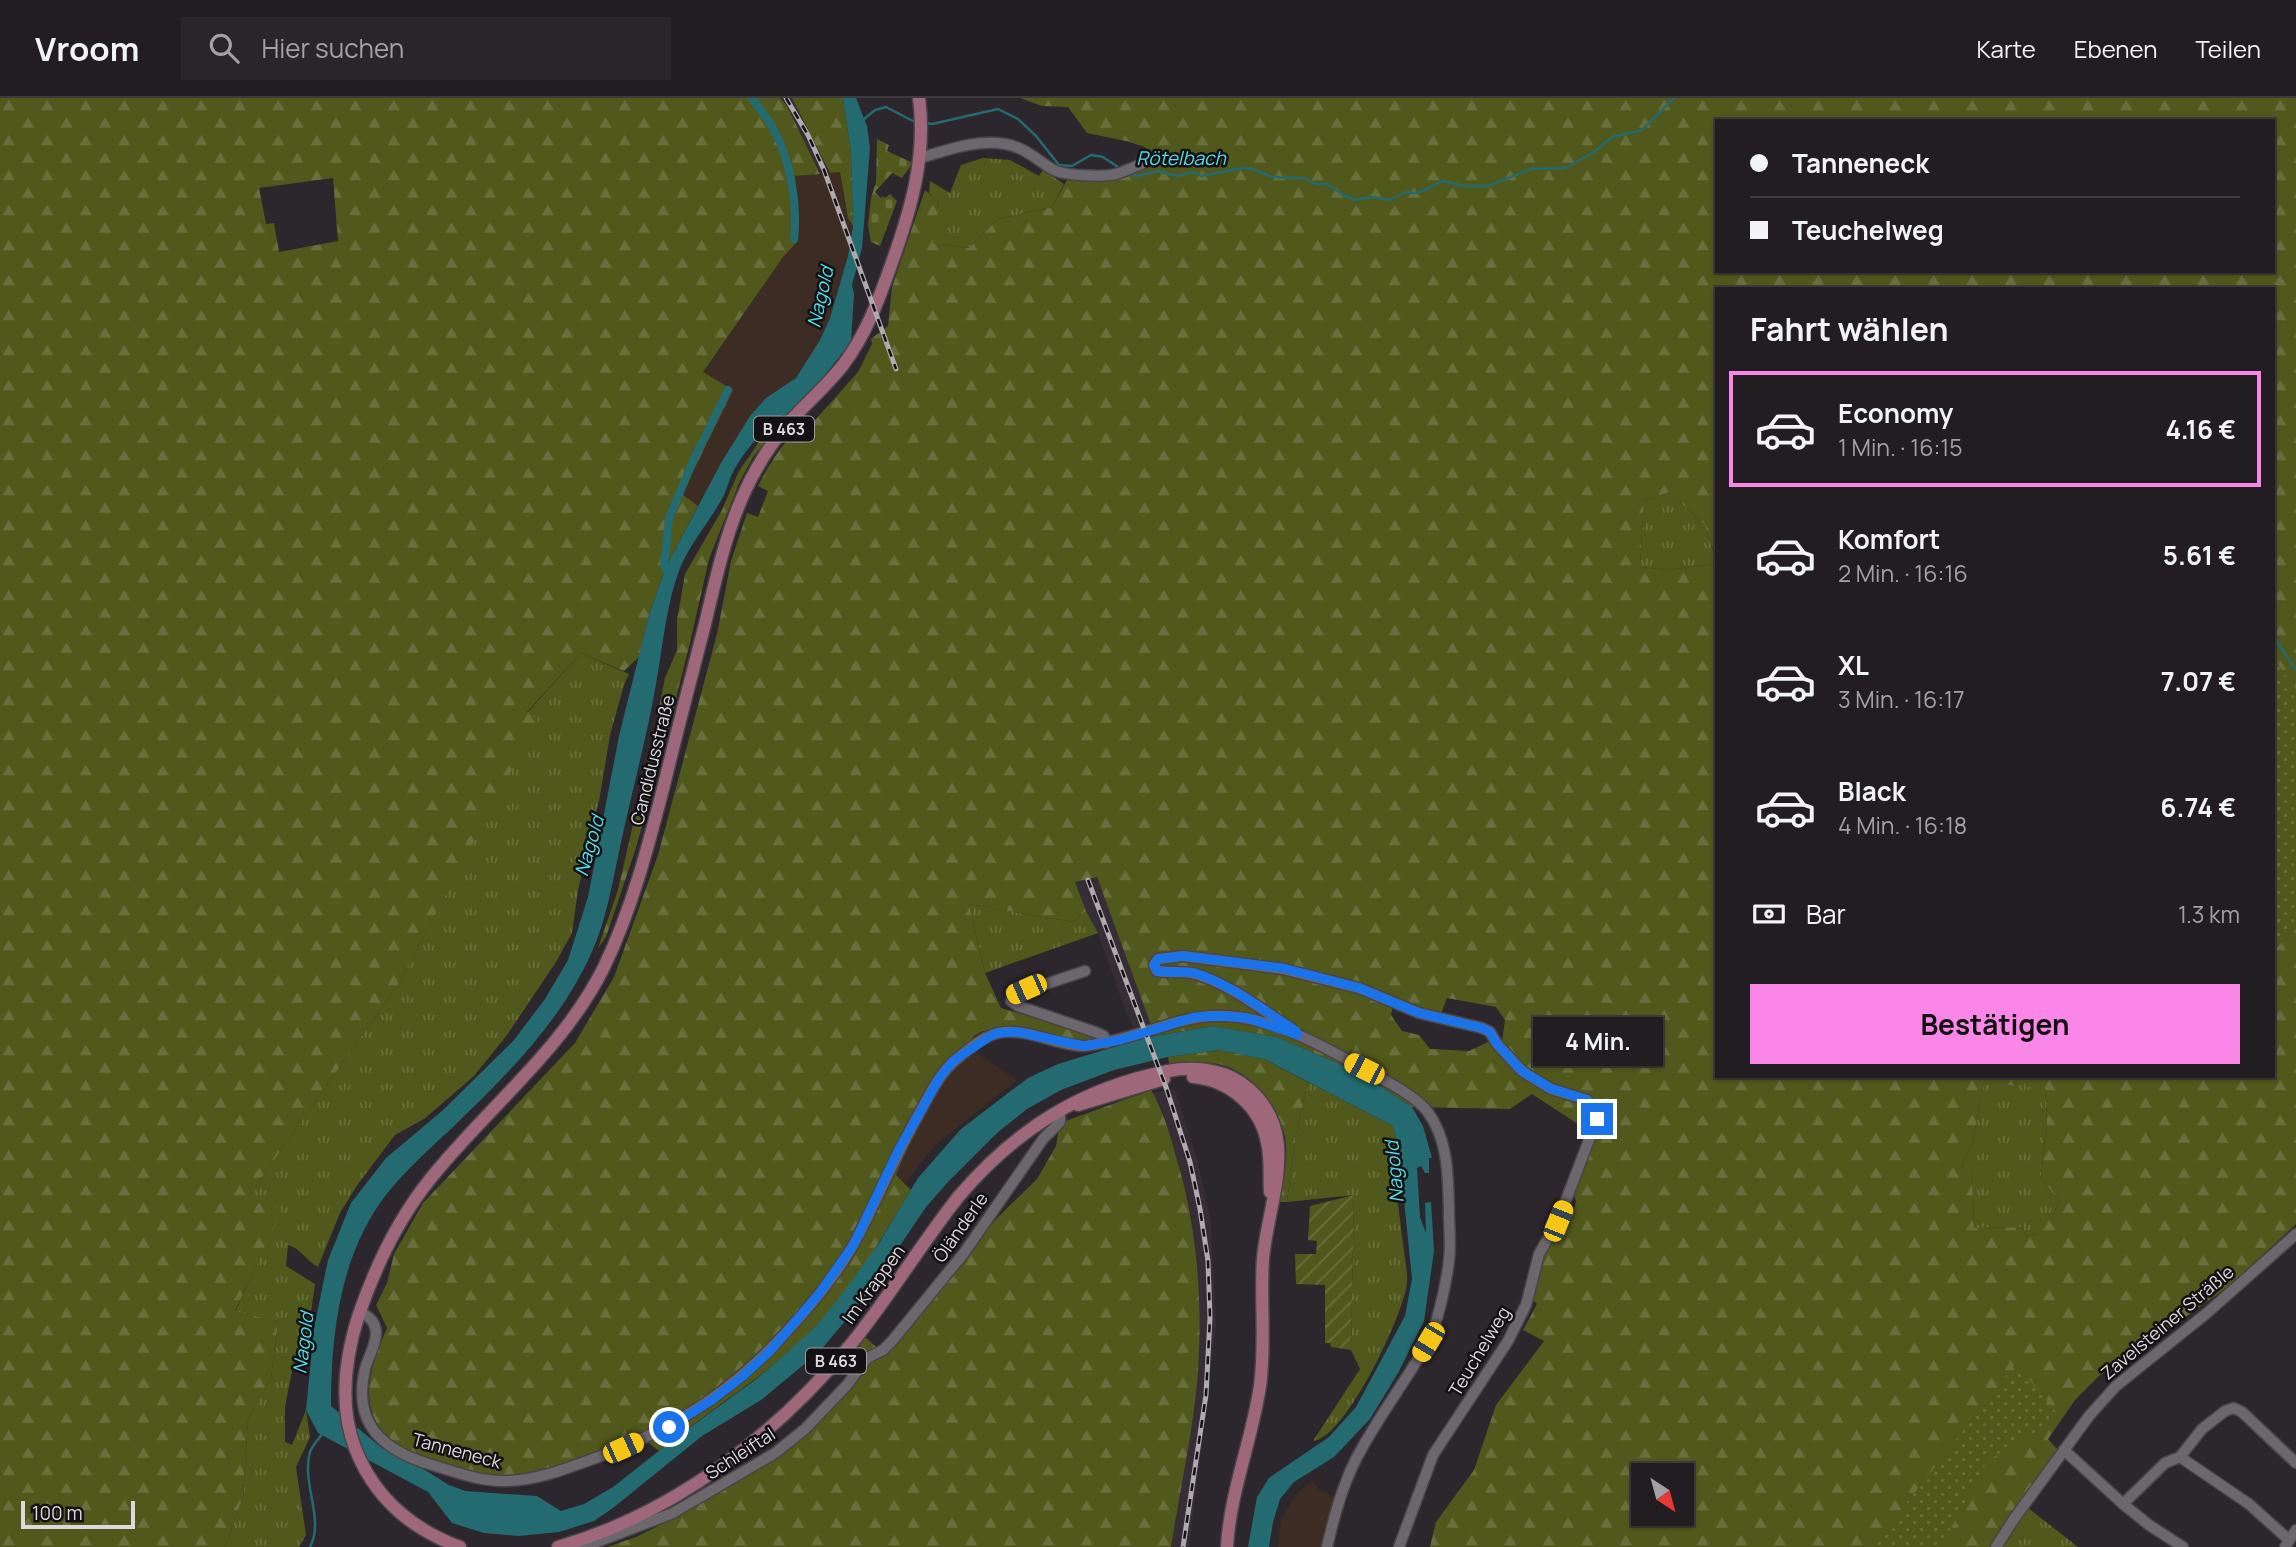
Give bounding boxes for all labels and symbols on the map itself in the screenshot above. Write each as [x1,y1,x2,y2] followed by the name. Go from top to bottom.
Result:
[1136,145,1227,171] water label: Rötelbach
[800,261,840,330] water label: Nagold
[754,416,814,442] road number: B 463
[624,692,680,828] street label: Candidusstraße
[568,810,611,879] water label: Nagold
[1003,971,1050,1007] car
[1532,1018,1662,1066] callout: 4 Min.
[1341,1050,1388,1088] car
[1581,1103,1613,1135] route end
[1378,1137,1410,1204] water label: Nagold
[927,1187,993,1267] street label: Öländerle
[1541,1198,1576,1244] car
[836,1240,910,1328] street label: Im Krappen
[2096,1259,2238,1385] street label: Zavelsteiner Sträßle
[1443,1302,1515,1400] street label: Teuchelweg
[286,1308,320,1375] water label: Nagold
[1409,1319,1448,1365] car
[806,1348,866,1373] road number: B 463
[653,1411,685,1443] route start
[701,1422,779,1484] street label: Schleiftal
[410,1427,505,1474] street label: Tanneneck
[600,1430,647,1466] car
[1631,1463,1694,1526] north arrow
[21,1498,135,1530] scale bar

